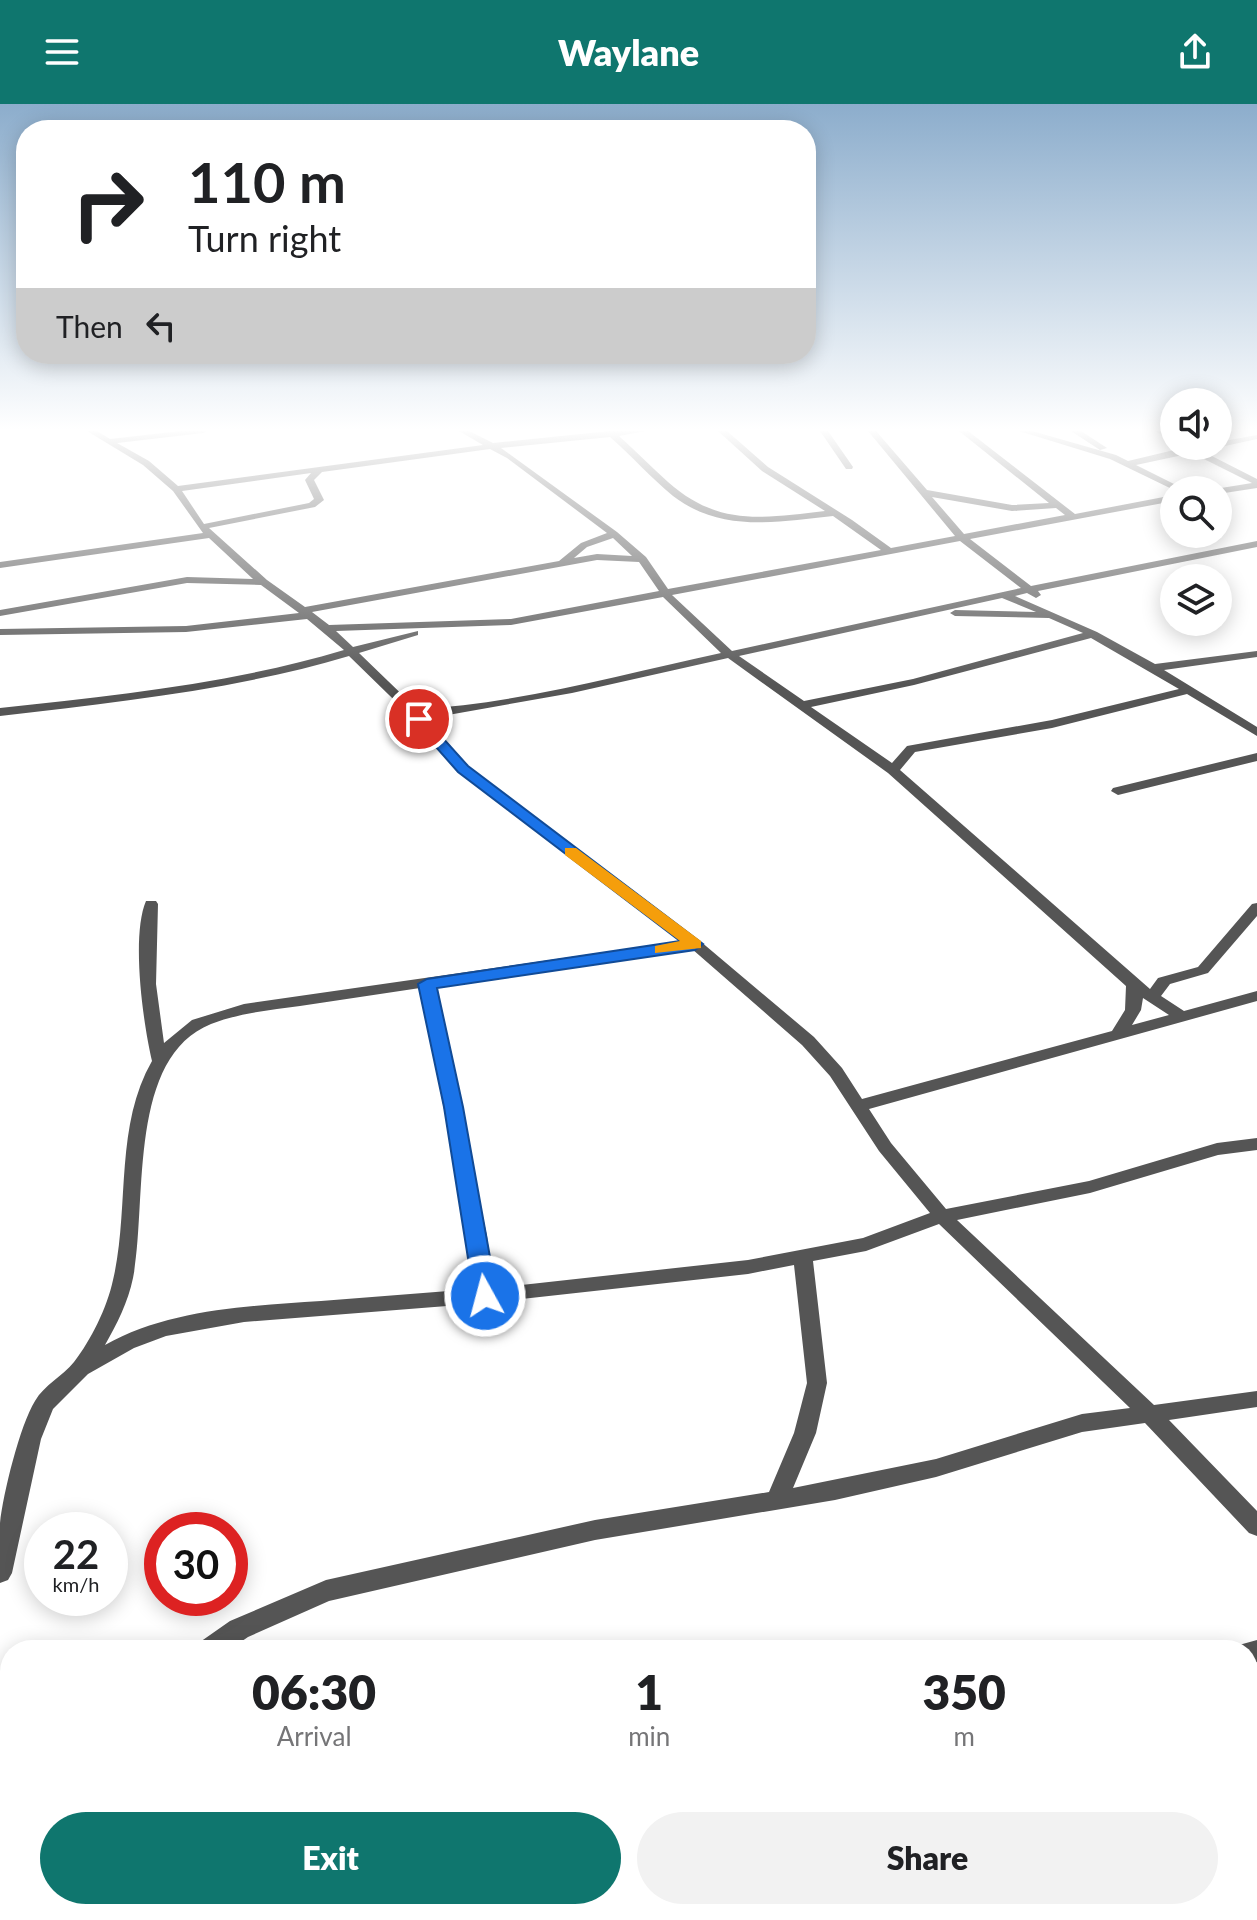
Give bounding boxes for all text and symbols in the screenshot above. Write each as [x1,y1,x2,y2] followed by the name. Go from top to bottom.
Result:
[40,30,84,74] icon: menu
[558,30,699,74] text: Waylane
[1173,30,1217,74] icon: share
[188,148,346,215] text: 110 m
[56,152,160,256] icon: right
[188,216,341,260] text: Turn right
[139,304,183,348] icon: left
[56,308,123,344] text: Then
[1160,388,1232,636] map controls
[1160,388,1232,460] button: sound
[1160,476,1232,548] button: search
[1160,564,1232,636] button: layers
[385,685,453,753] pin
[397,697,441,741] icon: arrive
[443,1254,527,1338] position arrow
[144,1512,248,1616] speed limit sign: 30
[53,1530,99,1578] text: 22
[53,1572,99,1596] text: km/h
[252,1663,376,1720] text: 06:30
[635,1663,663,1720] text: 1
[922,1663,1006,1720] text: 350
[277,1720,352,1752] text: Arrival
[628,1720,670,1752] text: min
[953,1720,975,1752] text: m
[40,1812,621,1904] button: Exit
[637,1812,1218,1904] button: Share

